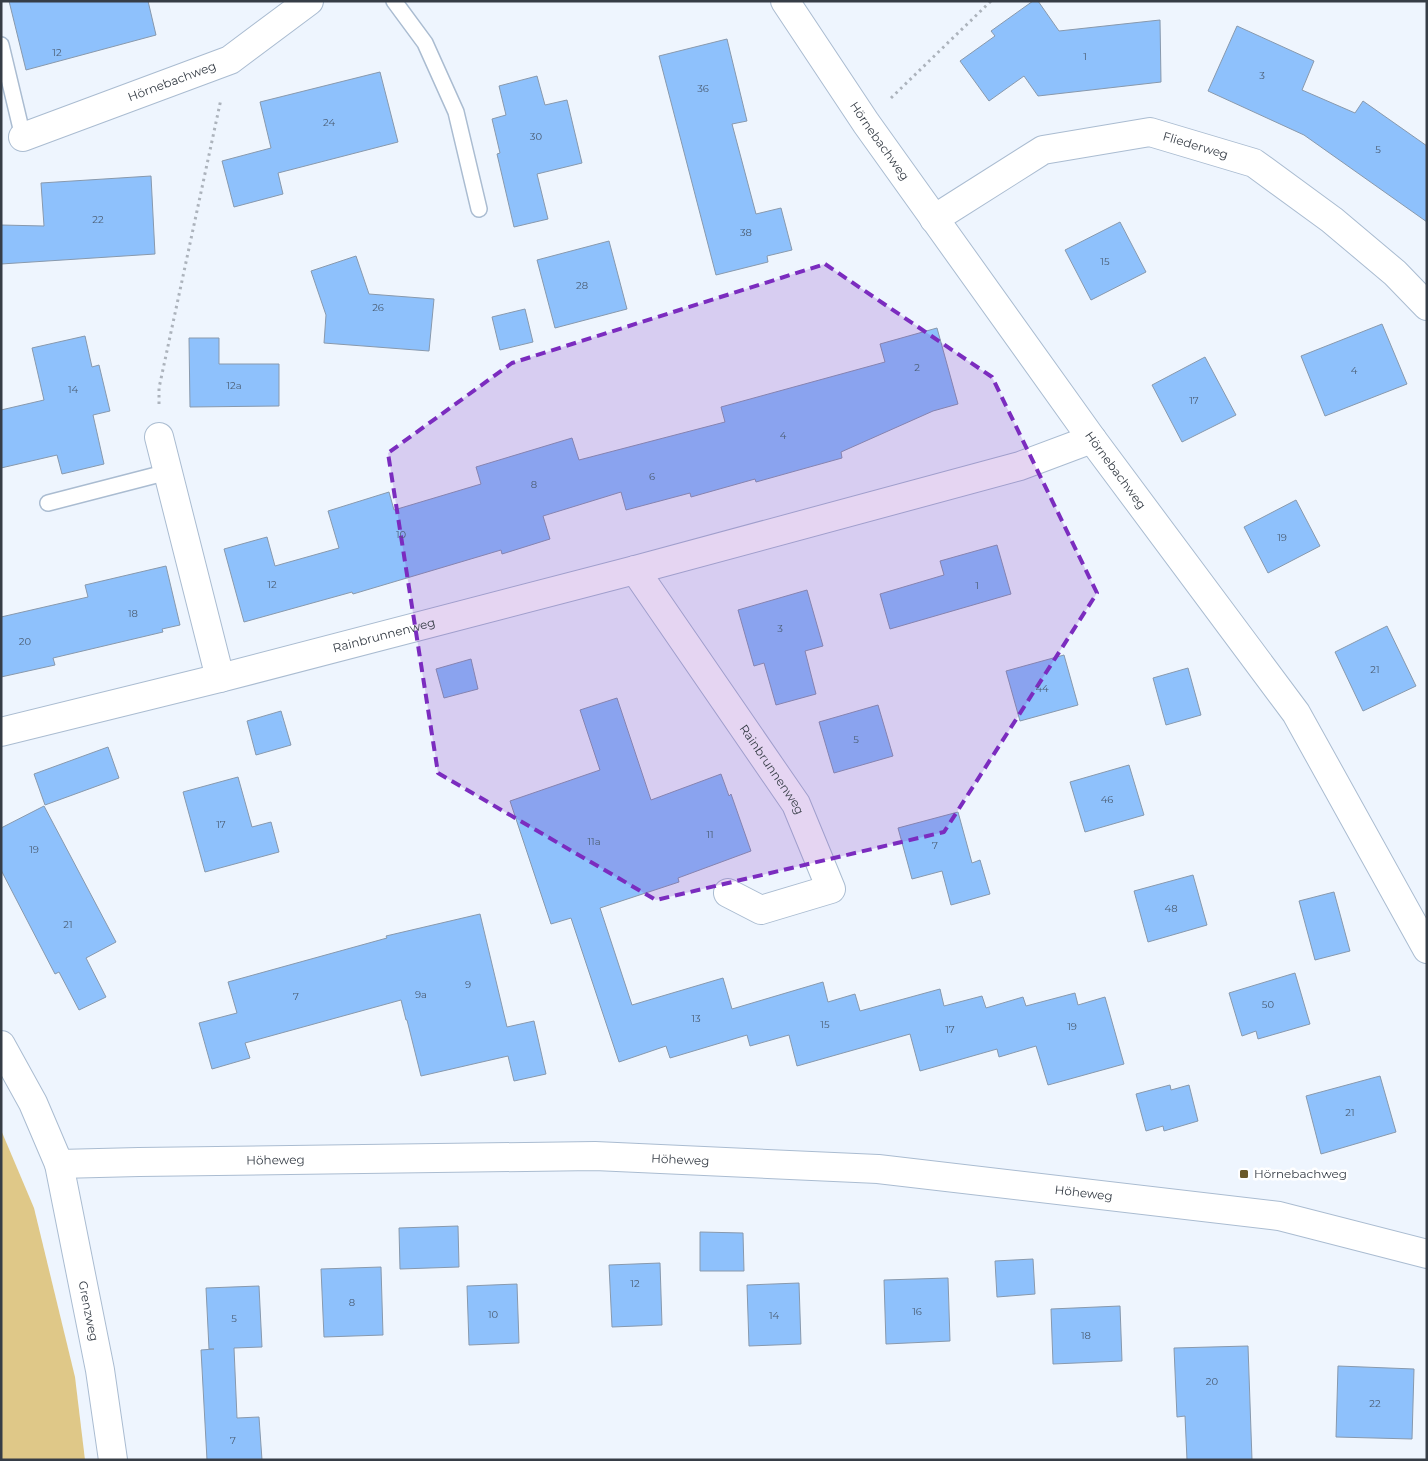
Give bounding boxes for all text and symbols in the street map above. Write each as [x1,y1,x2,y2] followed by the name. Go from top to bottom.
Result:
[52,46,62,59] house number: 12
[1083,50,1087,63] house number: 1
[126,58,218,104] street label: Hörnebachweg
[1259,69,1265,82] house number: 3
[697,82,709,95] house number: 36
[847,99,913,183] street label: Hörnebachweg
[323,116,335,129] house number: 24
[1161,128,1230,162] street label: Fliederweg
[530,130,543,143] house number: 30
[1375,143,1381,156] house number: 5
[92,213,104,226] house number: 22
[740,226,752,239] house number: 38
[1100,255,1110,268] house number: 15
[576,279,588,292] house number: 28
[372,301,384,314] house number: 26
[914,361,920,374] house number: 2
[1351,364,1358,377] house number: 4
[226,379,242,392] house number: 12a
[68,383,78,396] house number: 14
[1189,394,1199,407] house number: 17
[1082,428,1150,512] street label: Hörnebachweg
[780,429,787,442] house number: 4
[649,470,655,483] house number: 6
[531,478,537,491] house number: 8
[396,528,406,541] house number: 10
[1277,531,1287,544] house number: 19
[267,578,277,591] house number: 12
[975,579,979,592] house number: 1
[128,607,138,620] house number: 18
[331,614,437,655] street label: Rainbrunnenweg
[777,622,783,635] house number: 3
[19,635,32,648] house number: 20
[1370,663,1380,676] house number: 21
[1035,682,1049,695] house number: 44
[737,721,807,817] street label: Rainbrunnenweg
[853,733,859,746] house number: 5
[1101,793,1113,806] house number: 46
[216,818,226,831] house number: 17
[706,828,714,841] house number: 11
[587,835,601,848] house number: 11a
[932,839,938,852] house number: 7
[29,843,39,856] house number: 19
[1164,902,1178,915] house number: 48
[63,918,73,931] house number: 21
[465,978,471,991] house number: 9
[415,988,427,1001] house number: 9a
[293,990,299,1003] house number: 7
[1262,998,1275,1011] house number: 50
[691,1012,701,1025] house number: 13
[820,1018,830,1031] house number: 15
[1067,1020,1077,1033] house number: 19
[945,1023,955,1036] house number: 17
[1345,1106,1355,1119] house number: 21
[651,1151,710,1168] street label: Höheweg
[246,1152,305,1168] street label: Höheweg
[1254,1166,1347,1181] place label: Hörnebachweg
[1238,1168,1250,1180] marker: Hörnebachweg
[1054,1182,1114,1203] street label: Höheweg
[630,1277,640,1290] house number: 12
[75,1280,102,1342] street label: Grenzweg
[349,1296,355,1309] house number: 8
[912,1305,922,1318] house number: 16
[488,1308,498,1321] house number: 10
[769,1309,779,1322] house number: 14
[231,1312,237,1325] house number: 5
[1081,1329,1091,1342] house number: 18
[1206,1375,1219,1388] house number: 20
[1369,1397,1381,1410] house number: 22
[230,1434,236,1447] house number: 7

